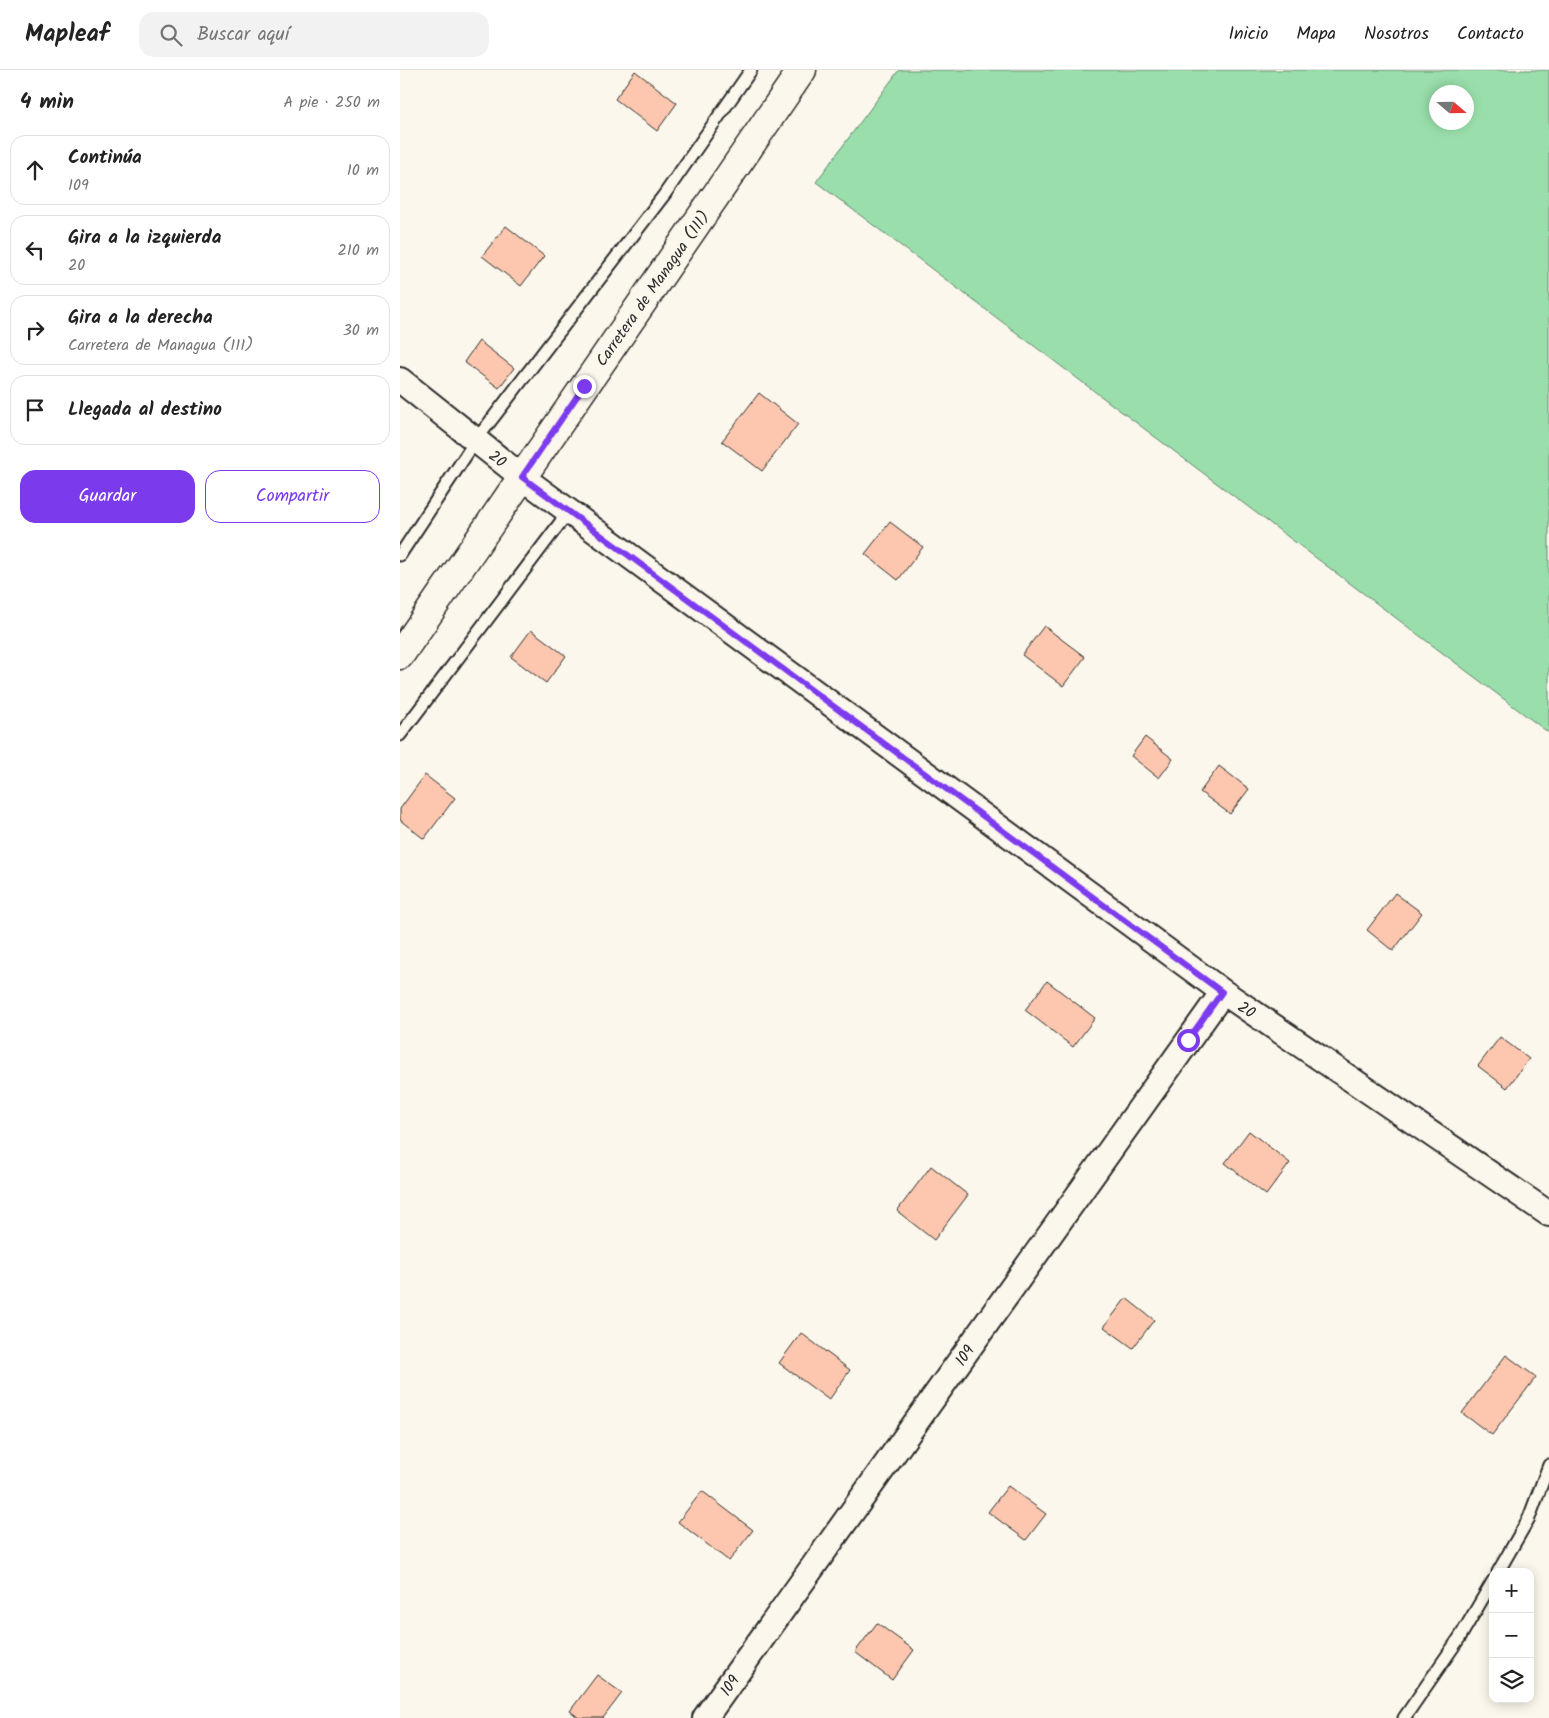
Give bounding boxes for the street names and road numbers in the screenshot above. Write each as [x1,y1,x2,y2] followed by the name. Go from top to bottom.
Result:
[590,206,717,372] street label: Carretera de Managua (111)
[483,444,512,474] street label: 20
[1232,995,1260,1025] street label: 20
[949,1340,982,1372] street label: 109
[714,1670,747,1702] street label: 109

